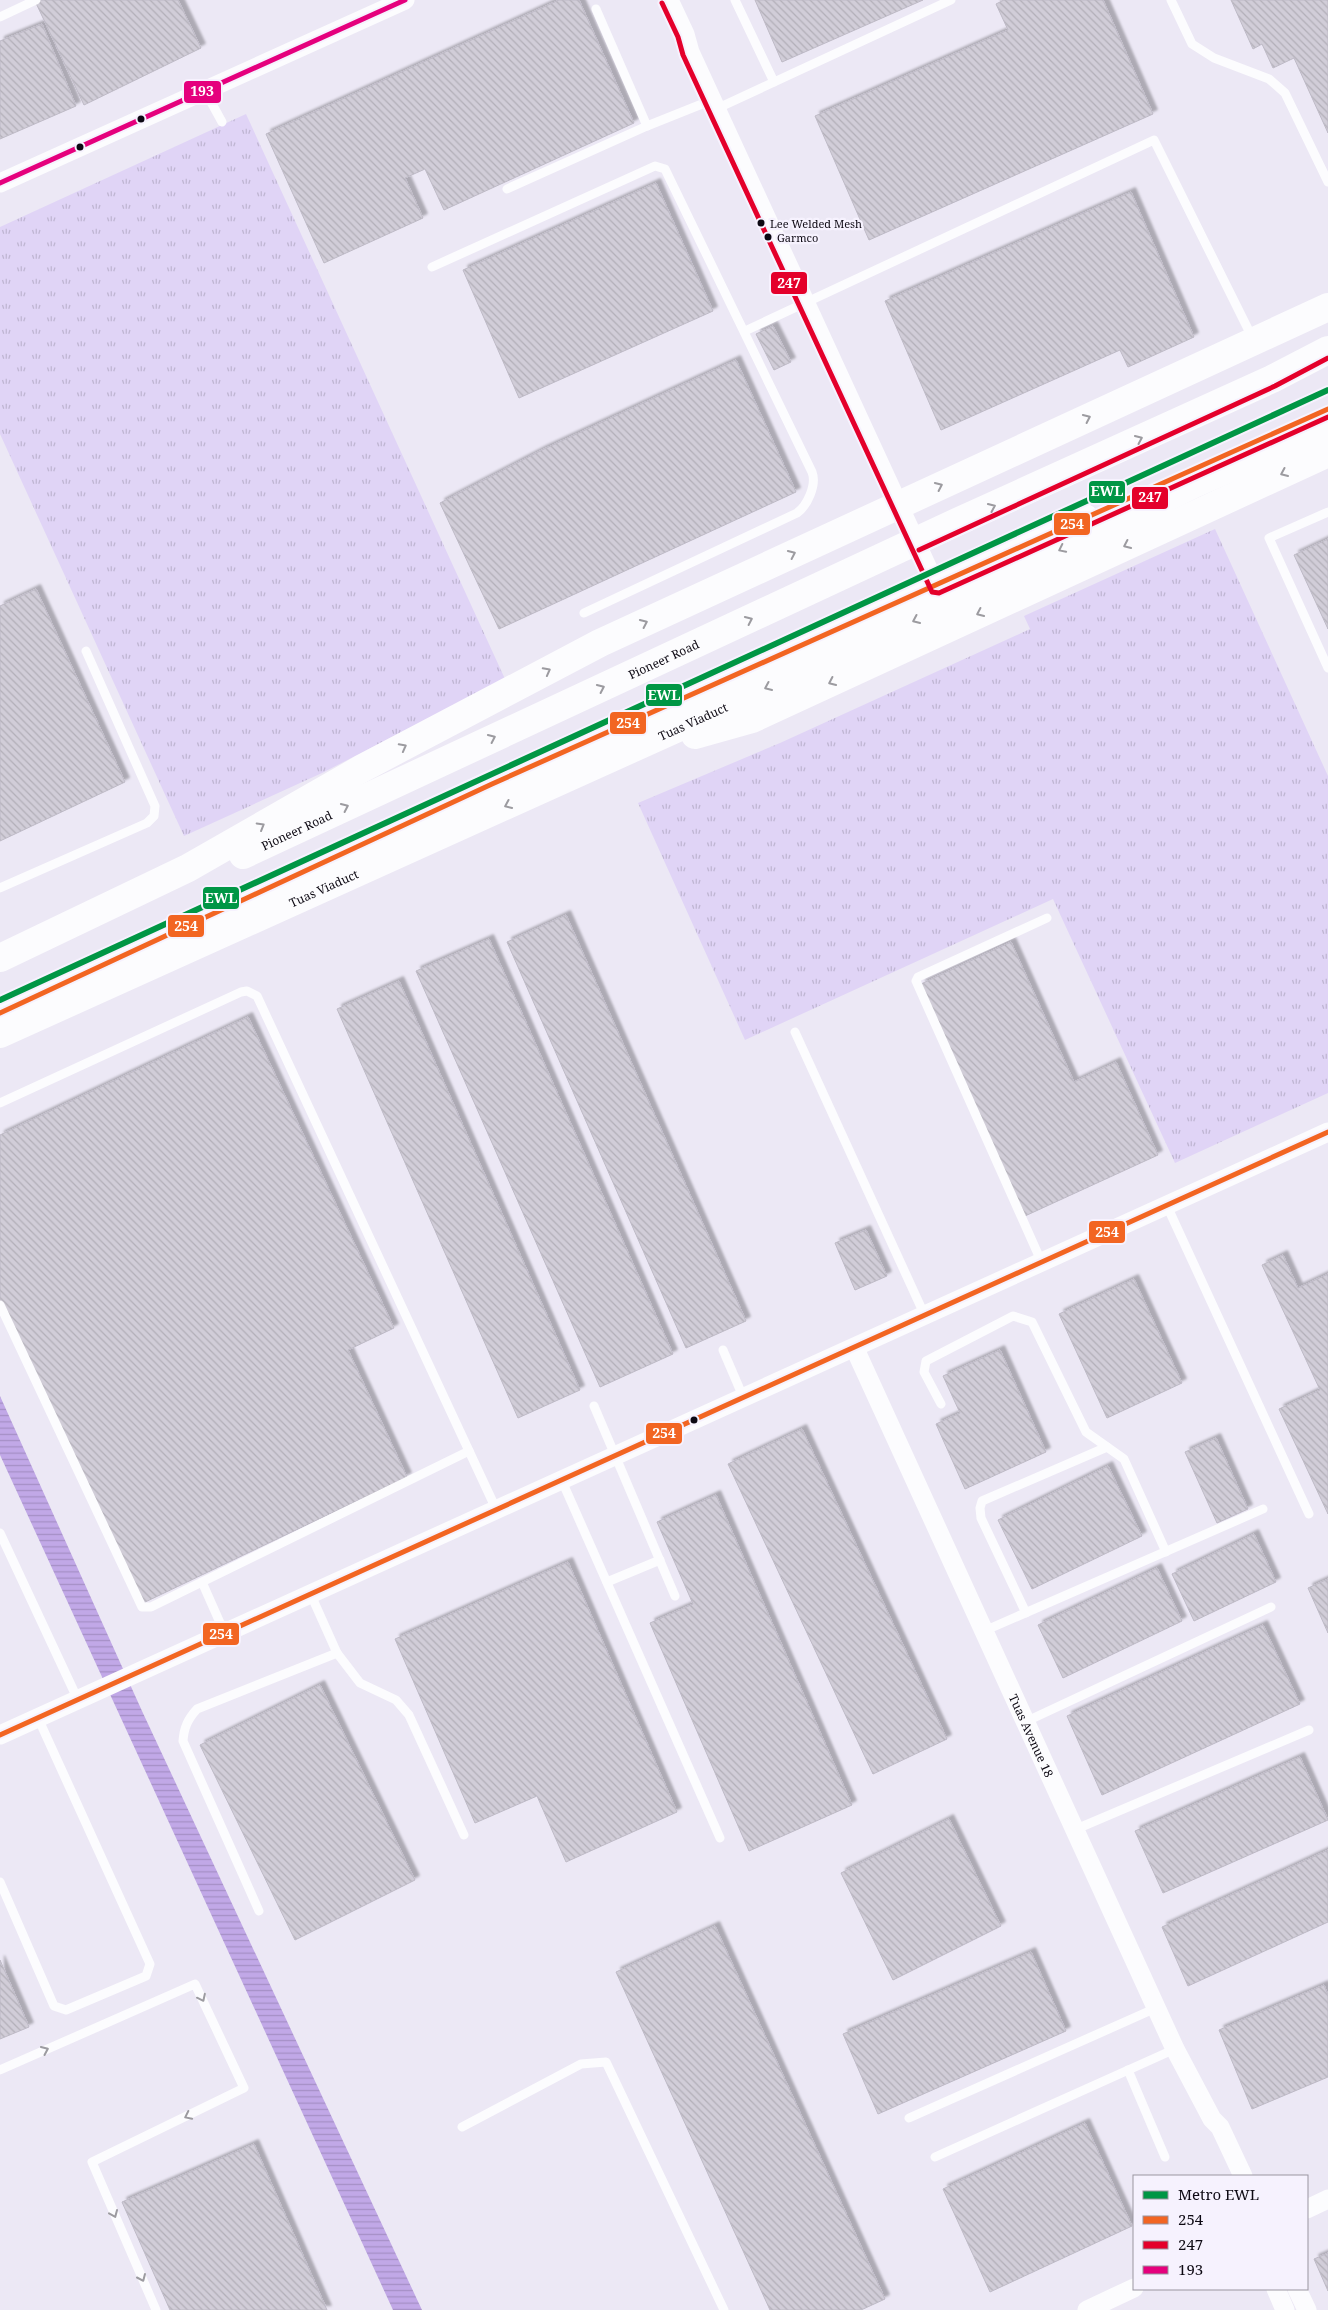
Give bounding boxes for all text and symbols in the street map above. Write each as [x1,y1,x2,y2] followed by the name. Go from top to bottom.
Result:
[183,80,222,104] line badge: 193
[190,81,214,100] text: 193
[136,114,146,124] unlabelled marker
[75,142,85,152] unlabelled marker
[770,216,862,231] place label: Lee Welded Mesh
[756,218,766,228] marker: Lee Welded Mesh
[777,230,818,245] place label: Garmco
[763,232,773,242] marker: Garmco
[770,271,808,295] line badge: 247
[777,273,801,292] text: 247
[1082,414,1091,424] one-way arrow
[1134,435,1143,446] one-way arrow
[1280,467,1289,478] one-way arrow
[1088,480,1126,504] line badge: EWL
[934,481,943,492] one-way arrow
[1091,481,1123,500] text: EWL
[1131,486,1169,510] line badge: 247
[1138,487,1162,506] text: 247
[986,503,995,513] one-way arrow
[1053,512,1091,536] line badge: 254
[1060,514,1084,533] text: 254
[1123,539,1132,549] one-way arrow
[1058,543,1067,554] one-way arrow
[787,550,796,561] one-way arrow
[976,607,985,618] one-way arrow
[912,614,921,625] one-way arrow
[744,615,753,626] one-way arrow
[639,618,648,629] one-way arrow
[625,635,702,683] street label: Pioneer Road
[541,668,550,678] one-way arrow
[828,675,837,686] one-way arrow
[764,681,773,691] one-way arrow
[596,683,605,694] one-way arrow
[645,683,683,707] line badge: EWL
[648,685,680,704] text: EWL
[655,698,730,744] street label: Tuas Viaduct
[609,711,647,735] line badge: 254
[616,713,640,732] text: 254
[487,734,496,744] one-way arrow
[398,743,407,753] one-way arrow
[504,798,513,809] one-way arrow
[340,803,349,814] one-way arrow
[258,806,335,854] street label: Pioneer Road
[255,823,264,833] one-way arrow
[286,865,361,911] street label: Tuas Viaduct
[202,886,240,910] line badge: EWL
[205,888,237,907] text: EWL
[167,914,205,938] line badge: 254
[174,916,198,935] text: 254
[1088,1220,1126,1244] line badge: 254
[1095,1222,1119,1241] text: 254
[689,1415,699,1425] unlabelled marker
[645,1422,683,1445] line badge: 254
[652,1423,676,1442] text: 254
[202,1622,240,1646] line badge: 254
[209,1624,233,1643] text: 254
[1005,1691,1058,1780] street label: Tuas Avenue 18
[195,1993,205,2002] one-way arrow
[40,2046,49,2057] one-way arrow
[184,2110,193,2120] one-way arrow
[1133,2175,1308,2290] legend
[1178,2184,1259,2204] text: Metro EWL
[108,2209,118,2218] one-way arrow
[1178,2209,1204,2229] text: 254
[1178,2234,1203,2254] text: 247
[1178,2259,1203,2279] text: 193
[135,2273,146,2282] one-way arrow

